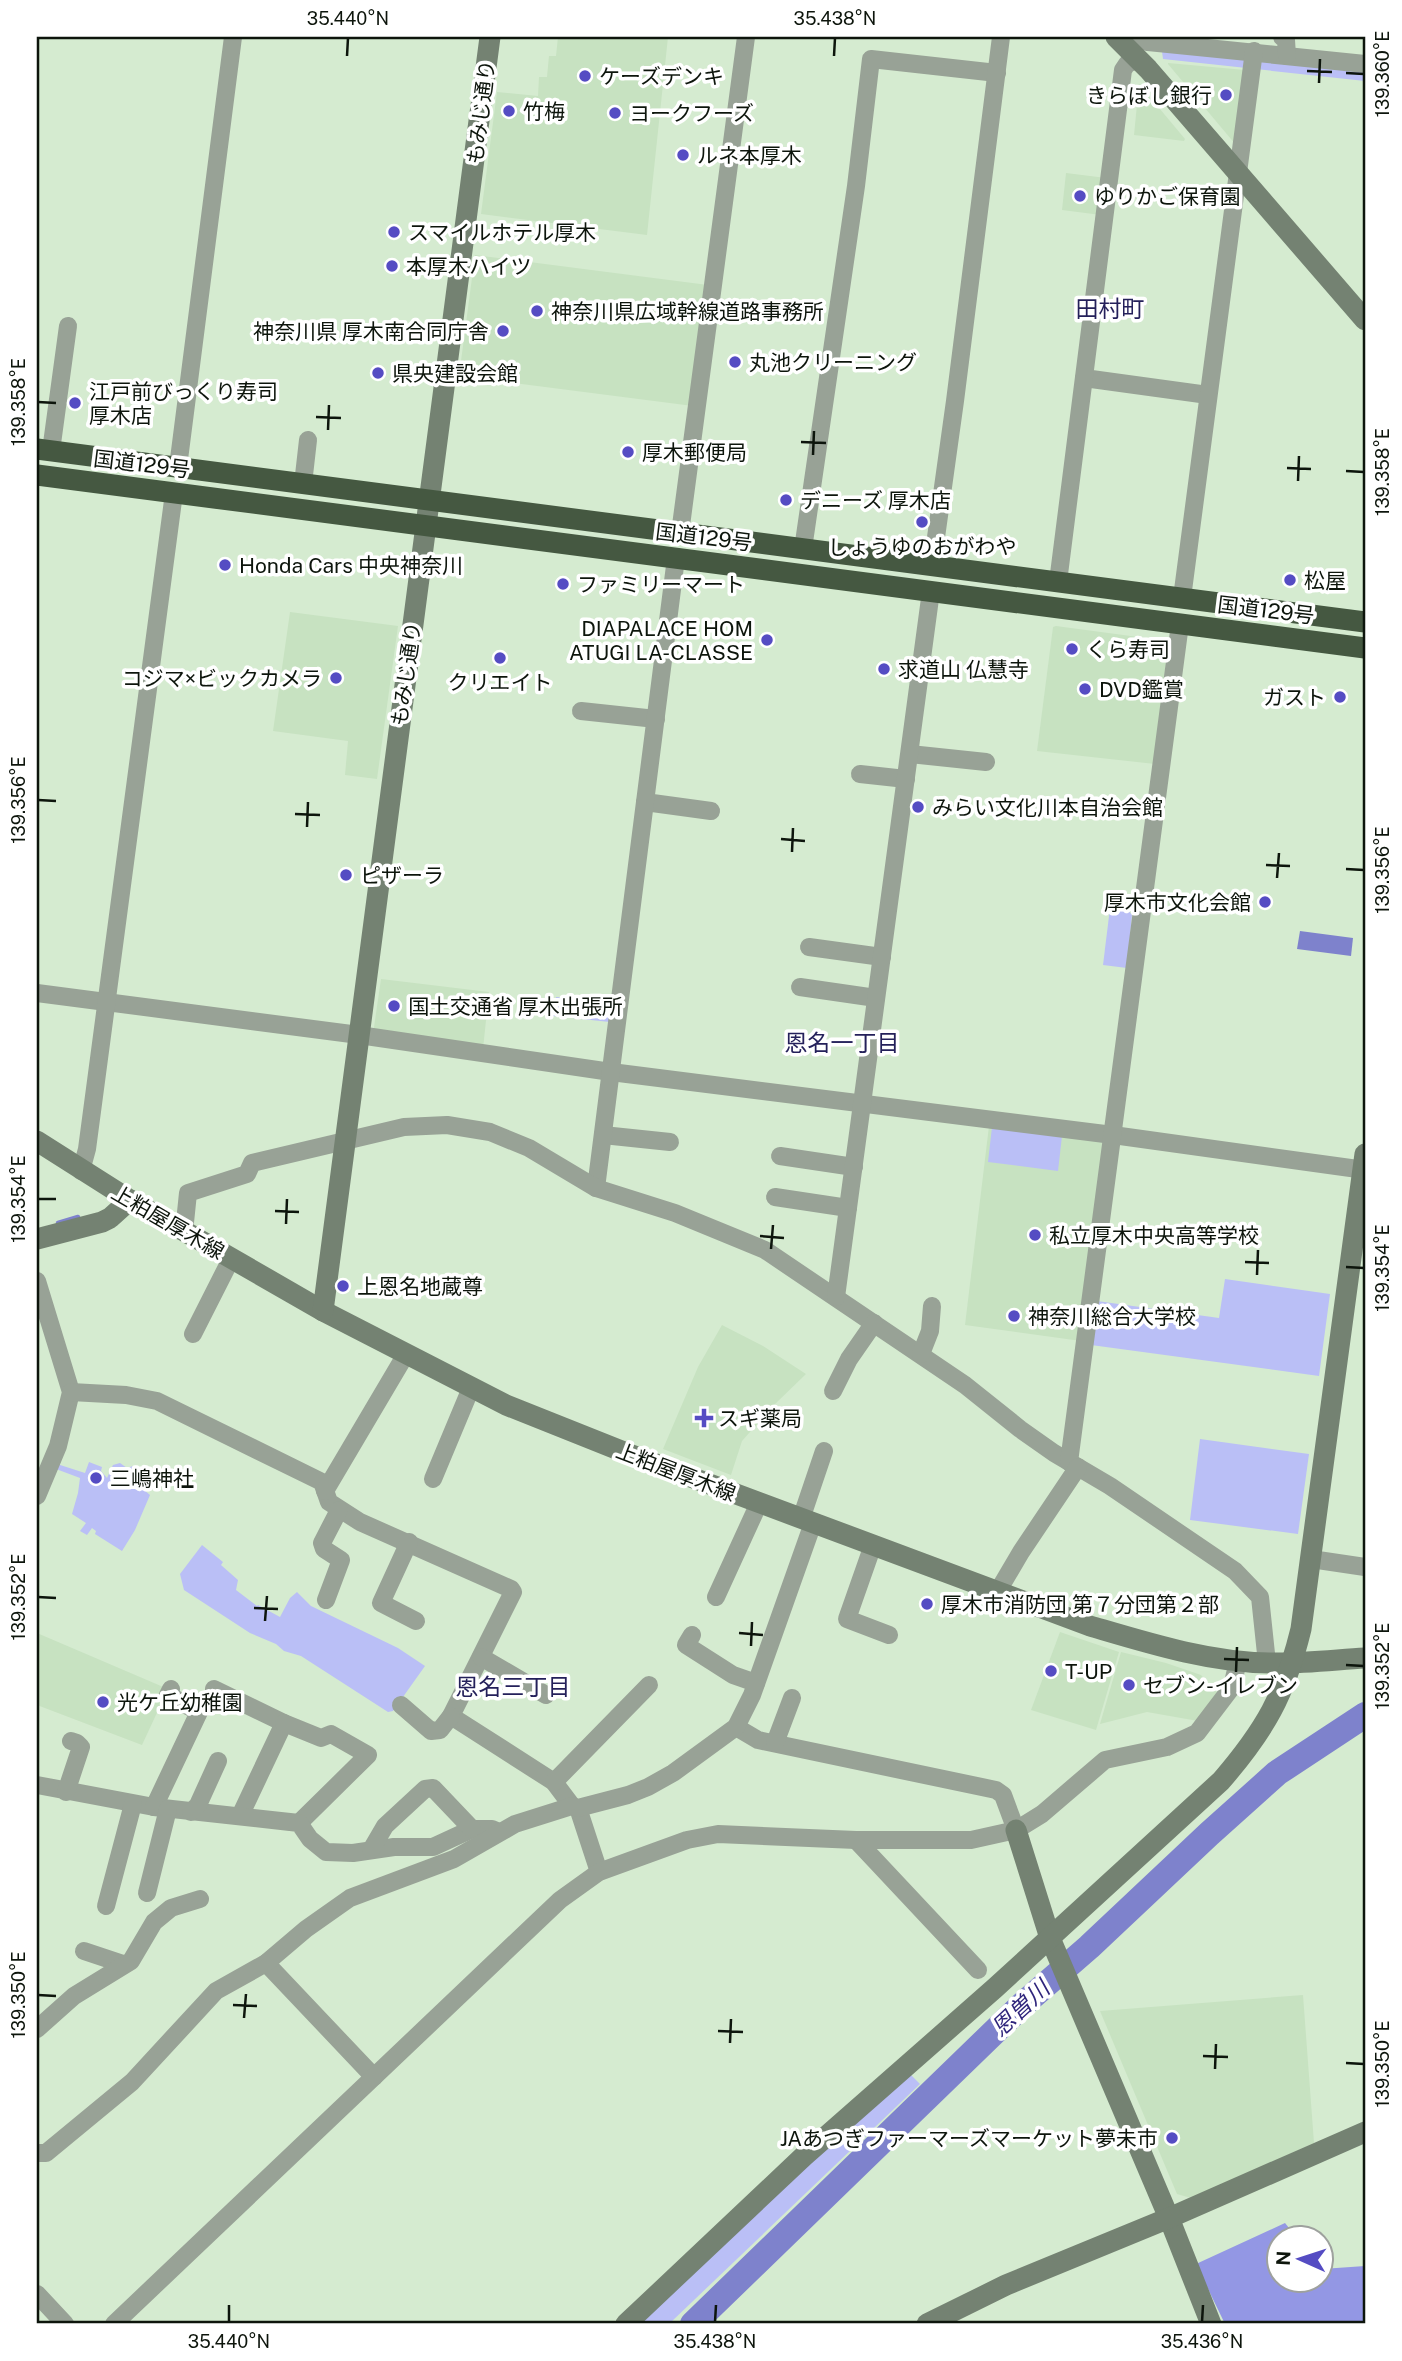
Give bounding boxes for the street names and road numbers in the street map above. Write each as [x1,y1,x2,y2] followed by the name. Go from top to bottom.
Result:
[462,58,500,166] street label: もみじ通り
[92,446,192,482] street label: 国道129号
[654,519,754,555] street label: 国道129号
[1216,592,1316,628] street label: 国道129号
[386,620,426,728] street label: もみじ通り
[107,1180,229,1264] street label: 上粕屋厚木線
[613,1438,739,1506] street label: 上粕屋厚木線

